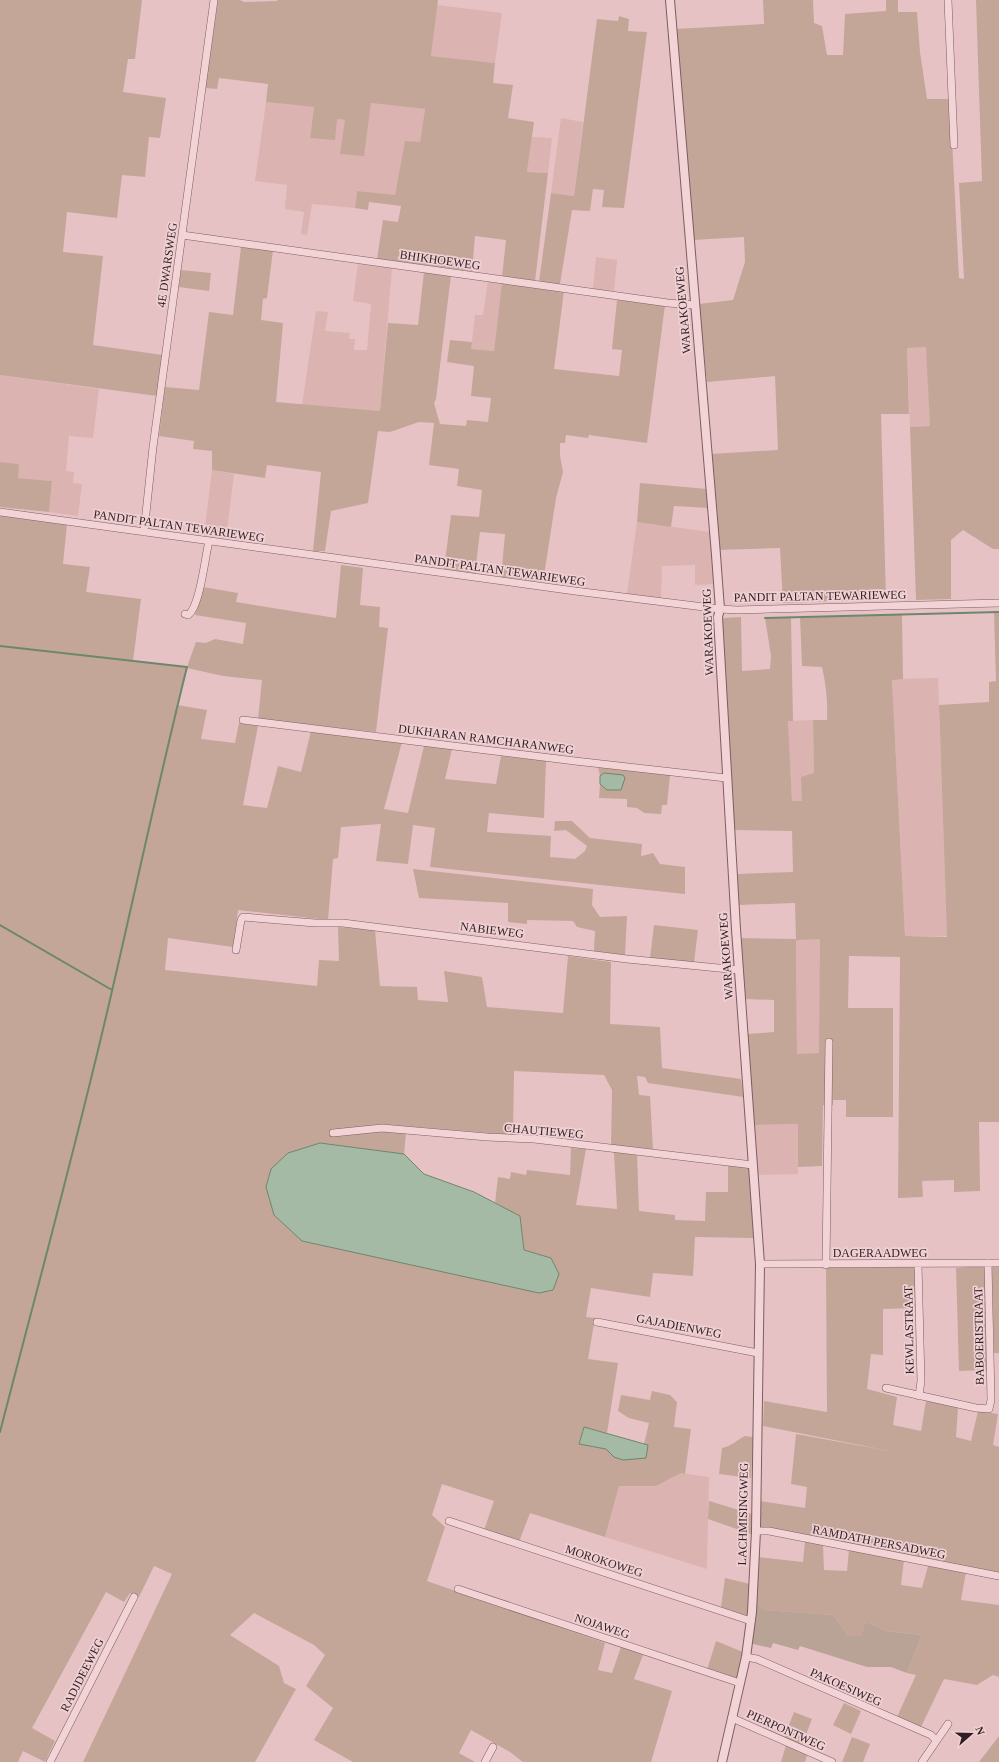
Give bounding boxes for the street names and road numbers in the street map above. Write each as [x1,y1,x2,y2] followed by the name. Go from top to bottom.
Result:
[154,221,180,308] street label: 4E DWARSWEG
[399,247,482,273] street label: BHIKHOEWEG
[672,266,694,354] street label: WARAKOEWEG
[93,507,266,545] street label: PANDIT PALTAN TEWARIEWEG
[414,551,587,589] street label: PANDIT PALTAN TEWARIEWEG
[734,587,907,605] street label: PANDIT PALTAN TEWARIEWEG
[699,588,717,676] street label: WARAKOEWEG
[397,721,575,757] street label: DUKHARAN RAMCHARANWEG
[716,912,736,1000] street label: WARAKOEWEG
[459,919,525,941] street label: NABIEWEG
[504,1121,585,1141] street label: CHAUTIEWEG
[833,1246,928,1260] street label: DAGERAADWEG
[901,1285,917,1374] street label: KEWLASTRAAT
[971,1286,987,1385] street label: BABOERISTRAAT
[635,1311,723,1341] street label: GAJADIENWEG
[735,1462,751,1565] street label: LACHMISINGWEG
[811,1522,947,1562] street label: RAMDATH PERSADWEG
[563,1542,645,1580] street label: MOROKOWEG
[573,1611,632,1642] street label: NOJAWEG
[57,1636,107,1714] street label: RADJDEEWEG
[808,1665,884,1709] street label: PAKOESIWEG
[744,1706,828,1754] street label: PIERPONTWEG

